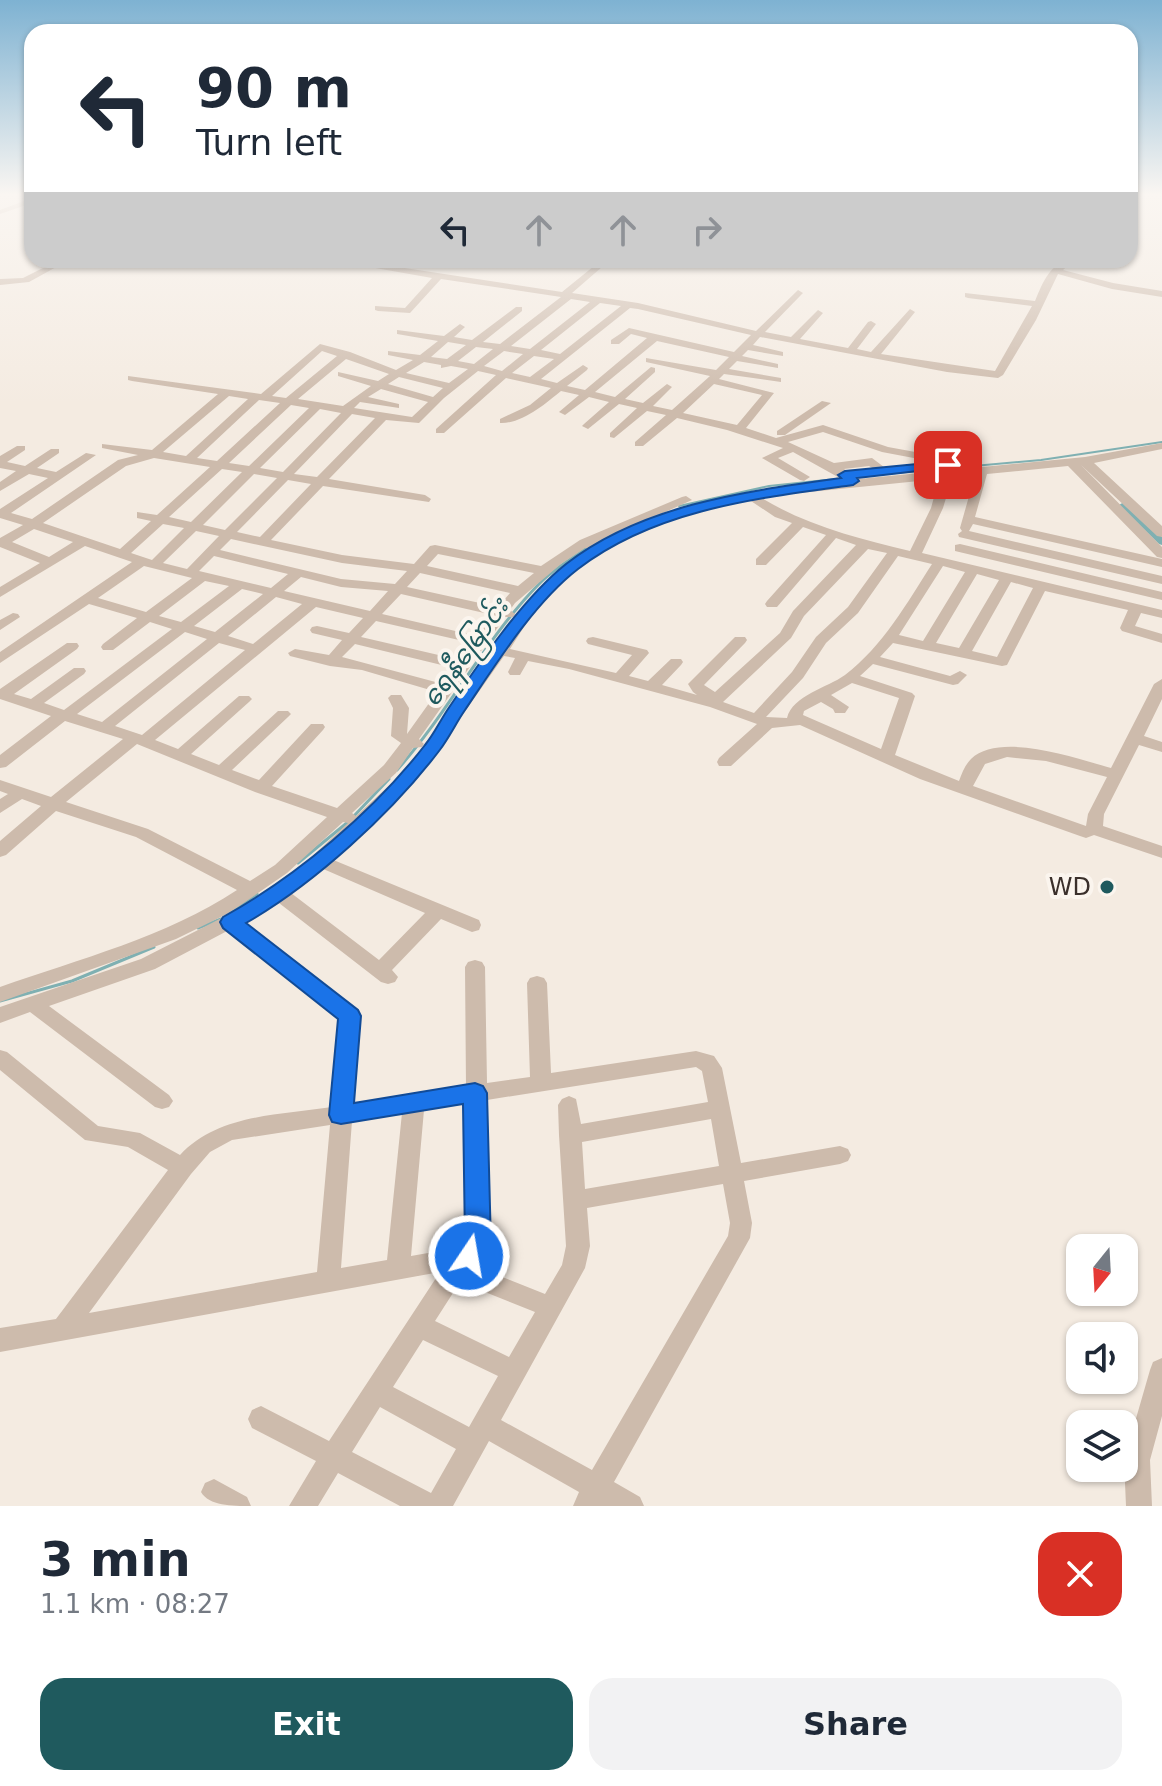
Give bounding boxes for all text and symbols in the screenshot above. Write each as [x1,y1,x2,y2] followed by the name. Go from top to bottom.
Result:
[196,55,352,120] text: 90 m
[64,56,168,160] icon: left
[196,122,342,163] text: Turn left
[433,208,477,252] icon: left
[517,208,561,252] icon: ahead
[601,208,645,252] icon: ahead
[685,208,729,252] icon: right
[914,431,982,499] pin
[926,443,970,487] icon: arrive
[413,589,521,716] water label: ရေနီမြောင်း
[1049,873,1091,901] place label: WD
[1098,878,1116,896] marker: WD
[427,1214,511,1298] position arrow
[1066,1234,1138,1306] north arrow
[1066,1234,1138,1482] map controls
[1066,1322,1138,1394] button: sound
[1066,1410,1138,1482] button: layers
[40,1531,191,1587] text: 3 min
[1038,1532,1122,1616] button: close
[40,1589,230,1619] text: 1.1 km · 08:27
[40,1678,573,1770] button: Exit
[589,1678,1122,1770] button: Share

